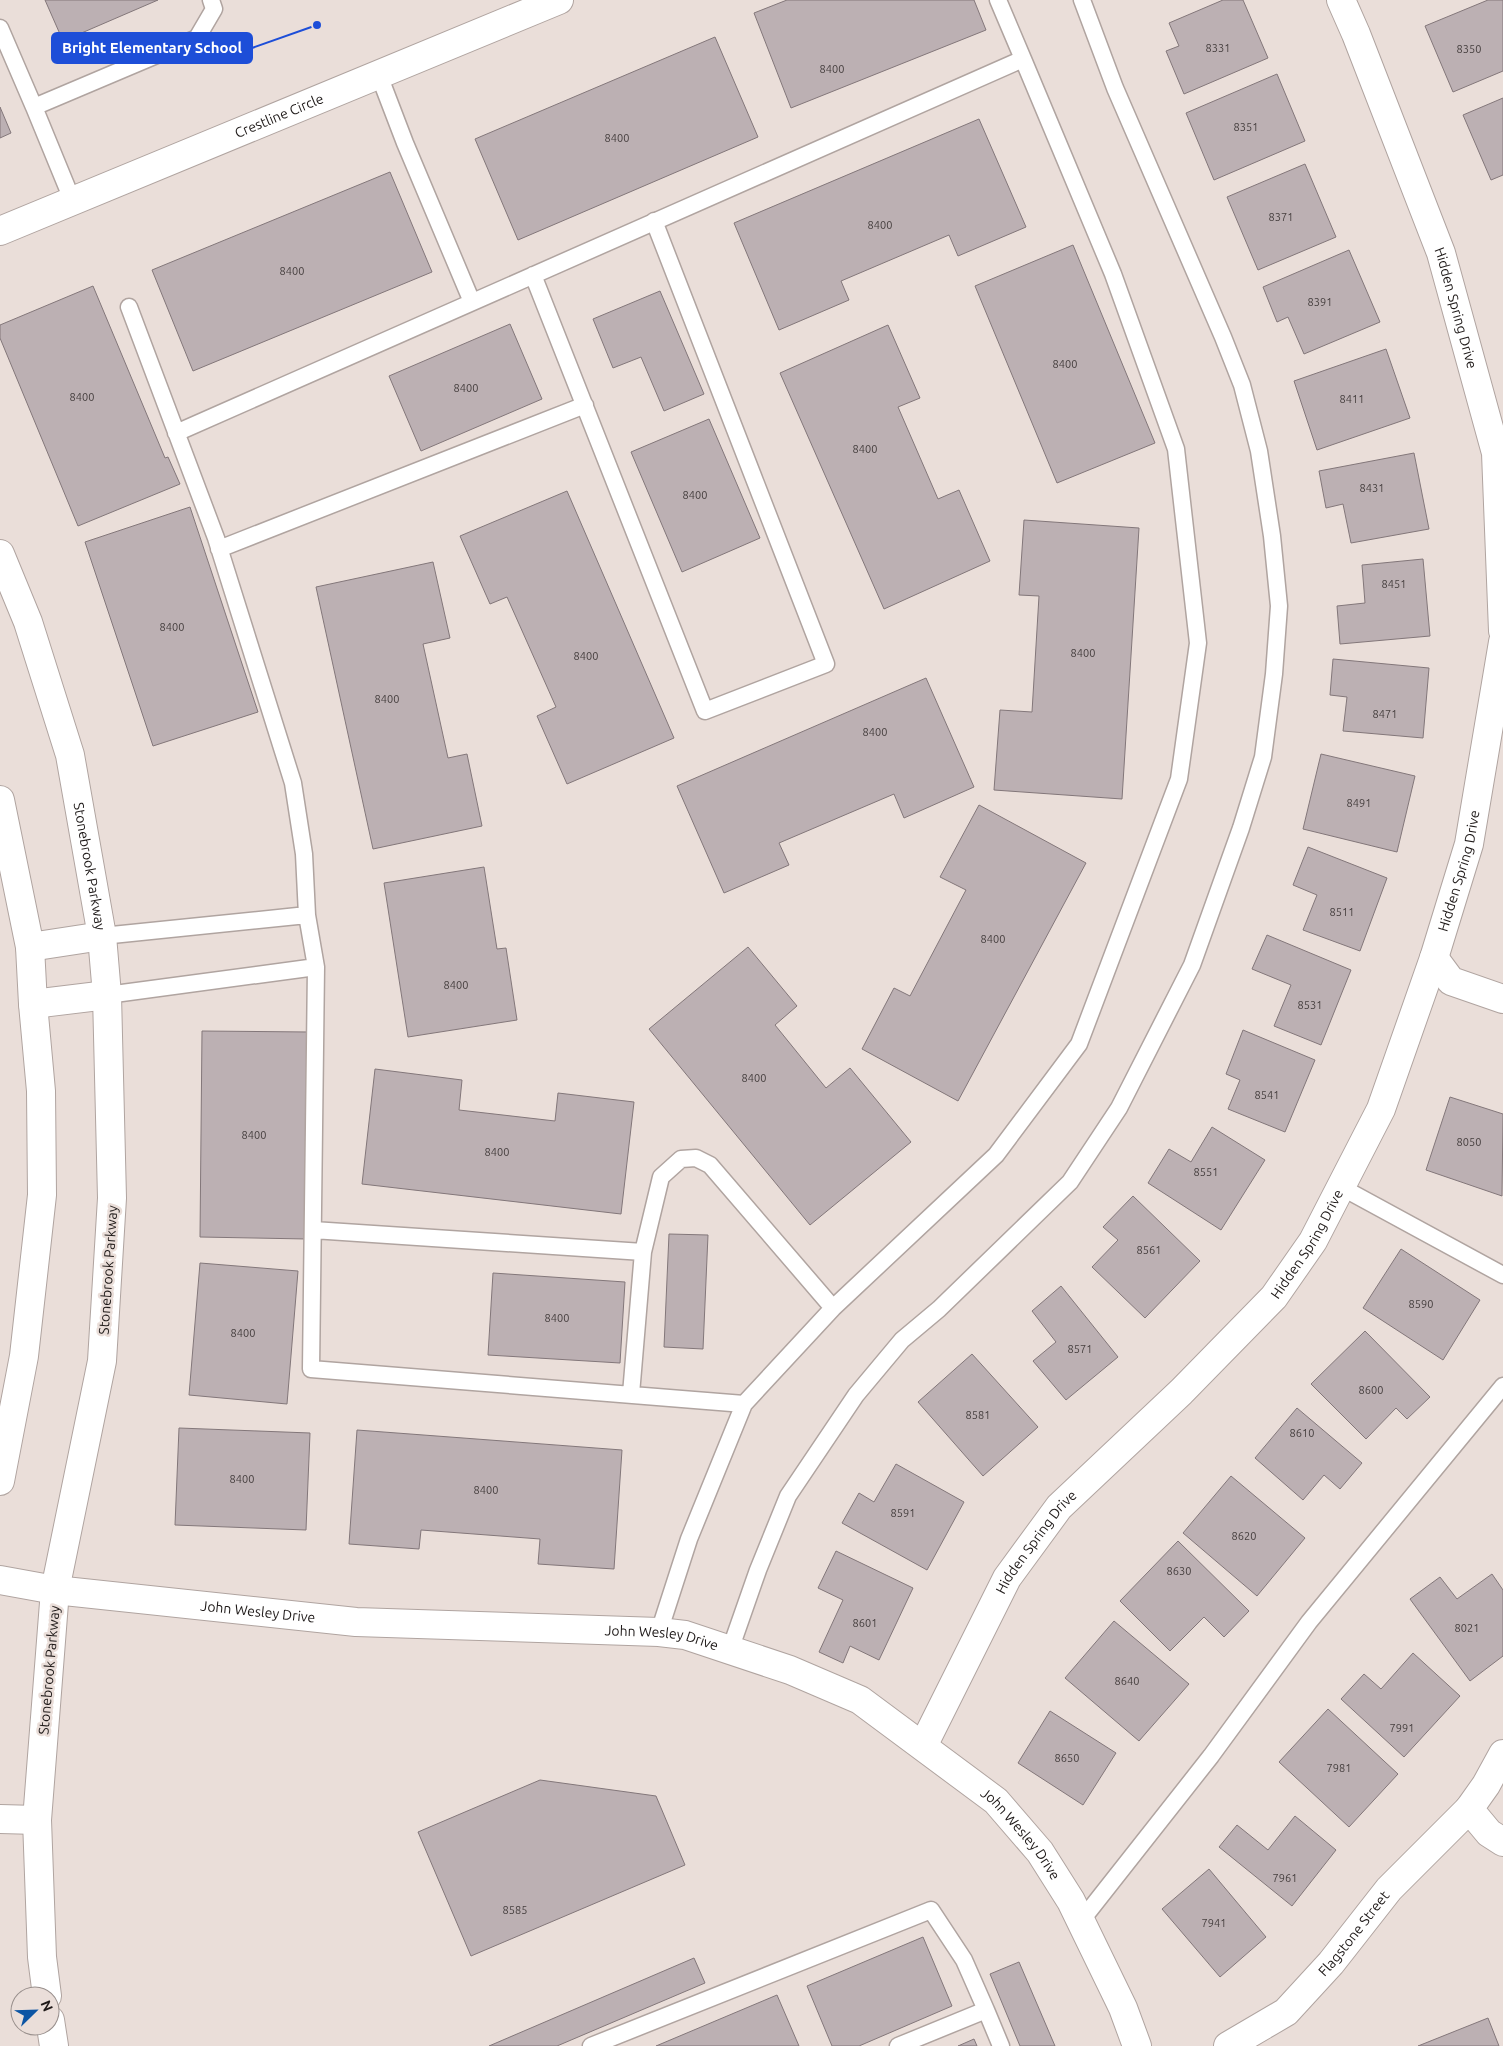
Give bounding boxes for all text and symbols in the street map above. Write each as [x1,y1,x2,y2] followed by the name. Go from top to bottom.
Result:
[52,33,252,63] callout: Bright Elementary School
[62,39,243,56] text: Bright Elementary School
[1206,42,1230,54] house number: 8331
[1457,43,1481,55] house number: 8350
[820,63,844,75] house number: 8400
[232,90,326,141] street label: Crestline Circle
[1234,121,1258,133] house number: 8351
[605,132,629,144] house number: 8400
[1269,211,1293,223] house number: 8371
[868,219,892,231] house number: 8400
[1431,245,1480,370] street label: Hidden Spring Drive
[280,265,304,277] house number: 8400
[1308,296,1332,308] house number: 8391
[1053,358,1077,370] house number: 8400
[454,382,478,394] house number: 8400
[70,391,94,403] house number: 8400
[1340,393,1364,405] house number: 8411
[853,443,877,455] house number: 8400
[1360,482,1384,494] house number: 8431
[683,489,707,501] house number: 8400
[1382,578,1406,590] house number: 8451
[160,621,184,633] house number: 8400
[1071,647,1095,659] house number: 8400
[574,650,598,662] house number: 8400
[375,693,399,705] house number: 8400
[1373,708,1397,720] house number: 8471
[863,726,887,738] house number: 8400
[1347,797,1371,809] house number: 8491
[71,801,109,932] street label: Stonebrook Parkway
[1435,809,1483,933] street label: Hidden Spring Drive
[1330,906,1354,918] house number: 8511
[981,933,1005,945] house number: 8400
[444,979,468,991] house number: 8400
[1298,999,1322,1011] house number: 8531
[742,1072,766,1084] house number: 8400
[1255,1089,1279,1101] house number: 8541
[242,1129,266,1141] house number: 8400
[1457,1136,1481,1148] house number: 8050
[485,1146,509,1158] house number: 8400
[1194,1166,1218,1178] house number: 8551
[1267,1187,1346,1302] street label: Hidden Spring Drive
[96,1205,121,1335] street label: Stonebrook Parkway
[1137,1244,1161,1256] house number: 8561
[1409,1298,1433,1310] house number: 8590
[545,1312,569,1324] house number: 8400
[231,1327,255,1339] house number: 8400
[1068,1343,1092,1355] house number: 8571
[1359,1384,1383,1396] house number: 8600
[966,1409,990,1421] house number: 8581
[1290,1427,1314,1439] house number: 8610
[230,1473,254,1485] house number: 8400
[474,1484,498,1496] house number: 8400
[992,1487,1080,1596] street label: Hidden Spring Drive
[891,1507,915,1519] house number: 8591
[1232,1530,1256,1542] house number: 8620
[1167,1565,1191,1577] house number: 8630
[200,1598,316,1626] street label: John Wesley Drive
[35,1605,63,1735] street label: Stonebrook Parkway
[853,1617,877,1629] house number: 8601
[604,1622,720,1654] street label: John Wesley Drive
[1455,1622,1479,1634] house number: 8021
[1115,1675,1139,1687] house number: 8640
[1390,1722,1414,1734] house number: 7991
[1055,1752,1079,1764] house number: 8650
[1327,1762,1351,1774] house number: 7981
[978,1785,1063,1883] street label: John Wesley Drive
[1273,1872,1297,1884] house number: 7961
[1315,1887,1393,1979] street label: Flagstone Street
[503,1904,527,1916] house number: 8585
[1202,1917,1226,1929] house number: 7941
[10,1986,60,2036] north arrow
[38,1998,56,2014] text: N

